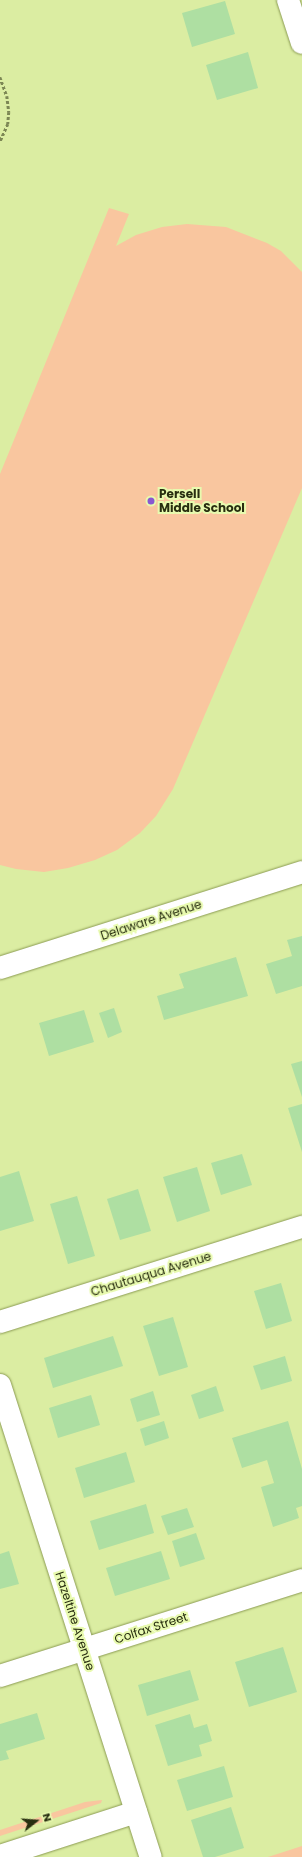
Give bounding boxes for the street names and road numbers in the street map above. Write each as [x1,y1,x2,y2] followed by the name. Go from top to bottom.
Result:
[99,897,203,943] street label: Delaware Avenue
[89,1249,213,1299] street label: Chautauqua Avenue
[52,1570,98,1672] street label: Hazeltine Avenue
[113,1609,189,1647] street label: Colfax Street

